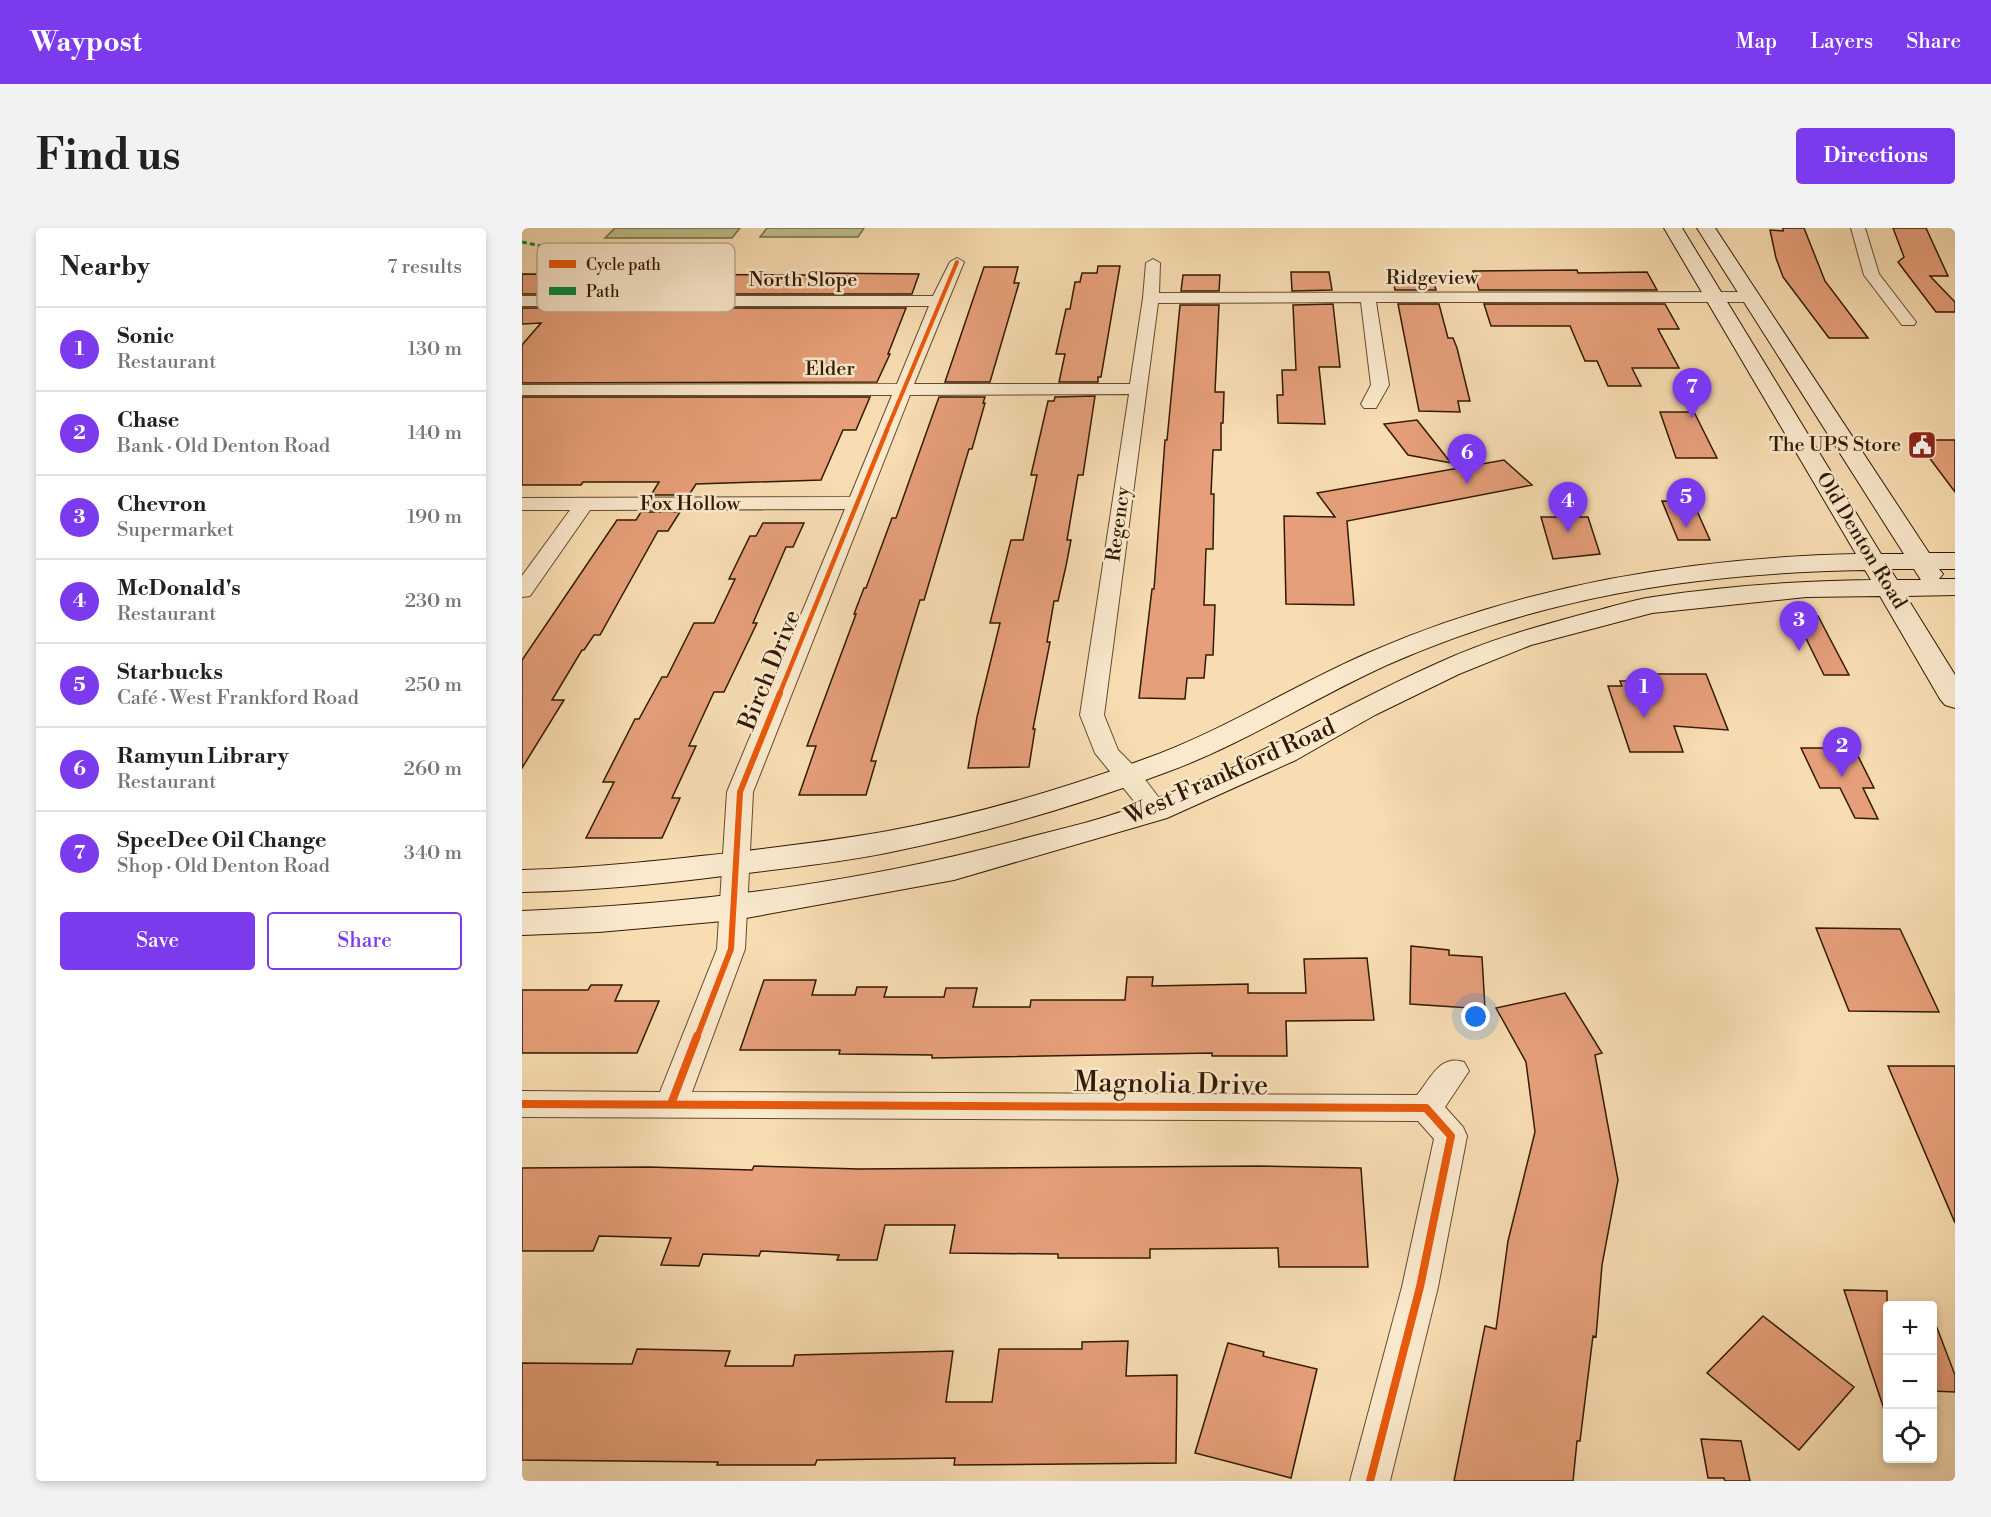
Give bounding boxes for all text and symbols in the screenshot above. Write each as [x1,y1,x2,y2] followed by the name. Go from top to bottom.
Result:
[30,25,142,60] text: Waypost
[1736,29,1777,55] text: Map
[1810,29,1873,55] text: Layers
[1906,29,1961,55] text: Share
[1796,128,1955,184] button: Directions
[36,130,180,183] text: Find us
[537,243,735,312] legend
[60,251,150,283] text: Nearby
[387,255,462,280] text: 7 results
[586,255,661,275] text: Cycle path
[1386,266,1479,291] street label: Ridgeview
[749,268,857,293] street label: North Slope
[586,282,620,302] text: Path
[117,323,174,350] text: Sonic
[75,337,84,362] text: 1
[407,337,462,362] text: 130 m
[117,350,216,375] text: Restaurant
[805,357,855,382] street label: Elder
[1672,368,1712,418] pin: 7
[117,407,179,434] text: Chase
[73,421,86,446] text: 2
[407,421,462,446] text: 140 m
[1906,429,1938,461] public building icon: The UPS Store
[1769,433,1901,458] place label: The UPS Store
[117,434,330,459] text: Bank · Old Denton Road
[1448,434,1486,484] pin: 6
[1810,468,1912,614] street label: Old Denton Road
[1666,478,1706,528] pin: 5
[1548,482,1588,532] pin: 4
[1101,484,1137,563] street label: Regency
[117,491,206,518] text: Chevron
[640,492,742,517] street label: Fox Hollow
[73,505,86,530] text: 3
[407,505,462,530] text: 190 m
[117,518,234,543] text: Supermarket
[117,575,241,602] text: McDonald's
[73,589,86,614] text: 4
[405,589,462,614] text: 230 m
[117,602,216,627] text: Restaurant
[1780,602,1818,651] pin: 3
[732,605,808,735] street label: Birch Drive
[117,659,223,686] text: Starbucks
[1624,668,1664,718] pin: 1
[73,673,86,698] text: 5
[405,673,462,698] text: 250 m
[117,686,359,711] text: Café · West Frankford Road
[1119,712,1340,832] street label: West Frankford Road
[1822,728,1862,777] pin: 2
[117,743,289,770] text: Ramyun Library
[73,757,86,782] text: 6
[404,757,462,782] text: 260 m
[117,770,216,795] text: Restaurant
[117,827,327,854] text: SpeeDee Oil Change
[74,841,85,866] text: 7
[404,841,462,866] text: 340 m
[117,854,330,879] text: Shop · Old Denton Road
[60,912,255,970] button: Save
[267,912,462,970] button: Share
[1461,1002,1490,1031] your location
[1073,1065,1269,1103] street label: Magnolia Drive
[1883,1301,1937,1463] map controls
[1883,1301,1937,1355] button: +
[1883,1355,1937,1409] button: −
[1883,1409,1937,1463] button: locate

